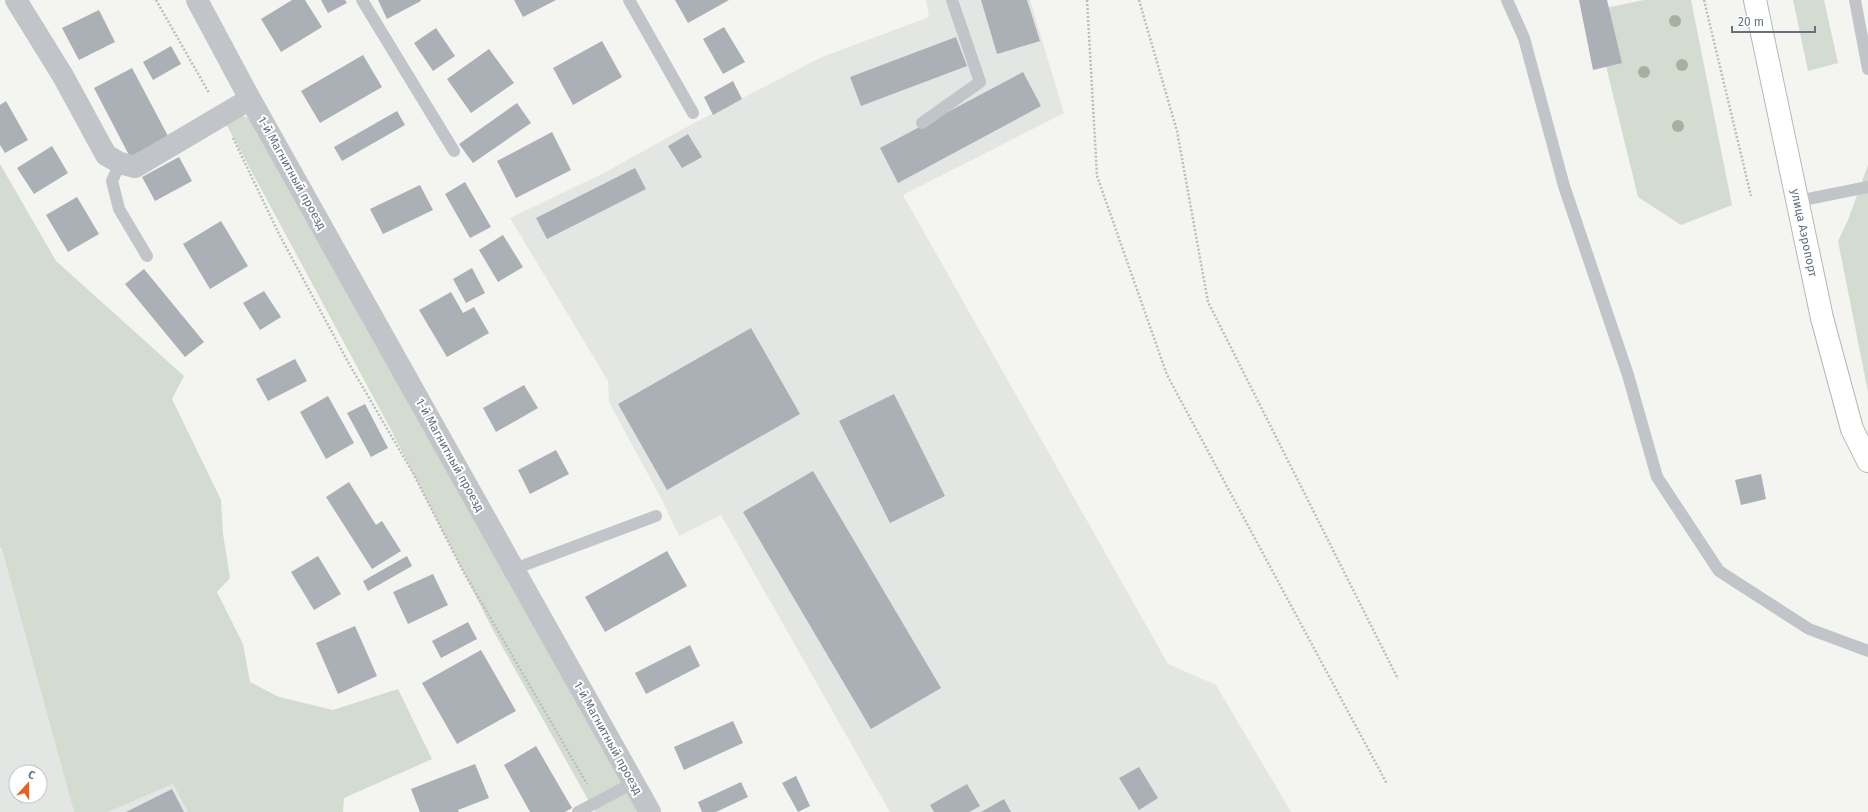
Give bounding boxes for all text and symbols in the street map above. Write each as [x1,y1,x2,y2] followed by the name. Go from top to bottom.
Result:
[1732,8,1815,34] scale bar
[1738,15,1764,29] text: 20 m
[255,114,329,232] street label: 1-й Магнитный проезд
[1788,187,1820,279] street label: улица Аэропорт
[413,396,487,514] street label: 1-й Магнитный проезд
[571,679,645,797] street label: 1-й Магнитный проезд
[8,764,48,804] north arrow
[26,768,37,783] text: С

